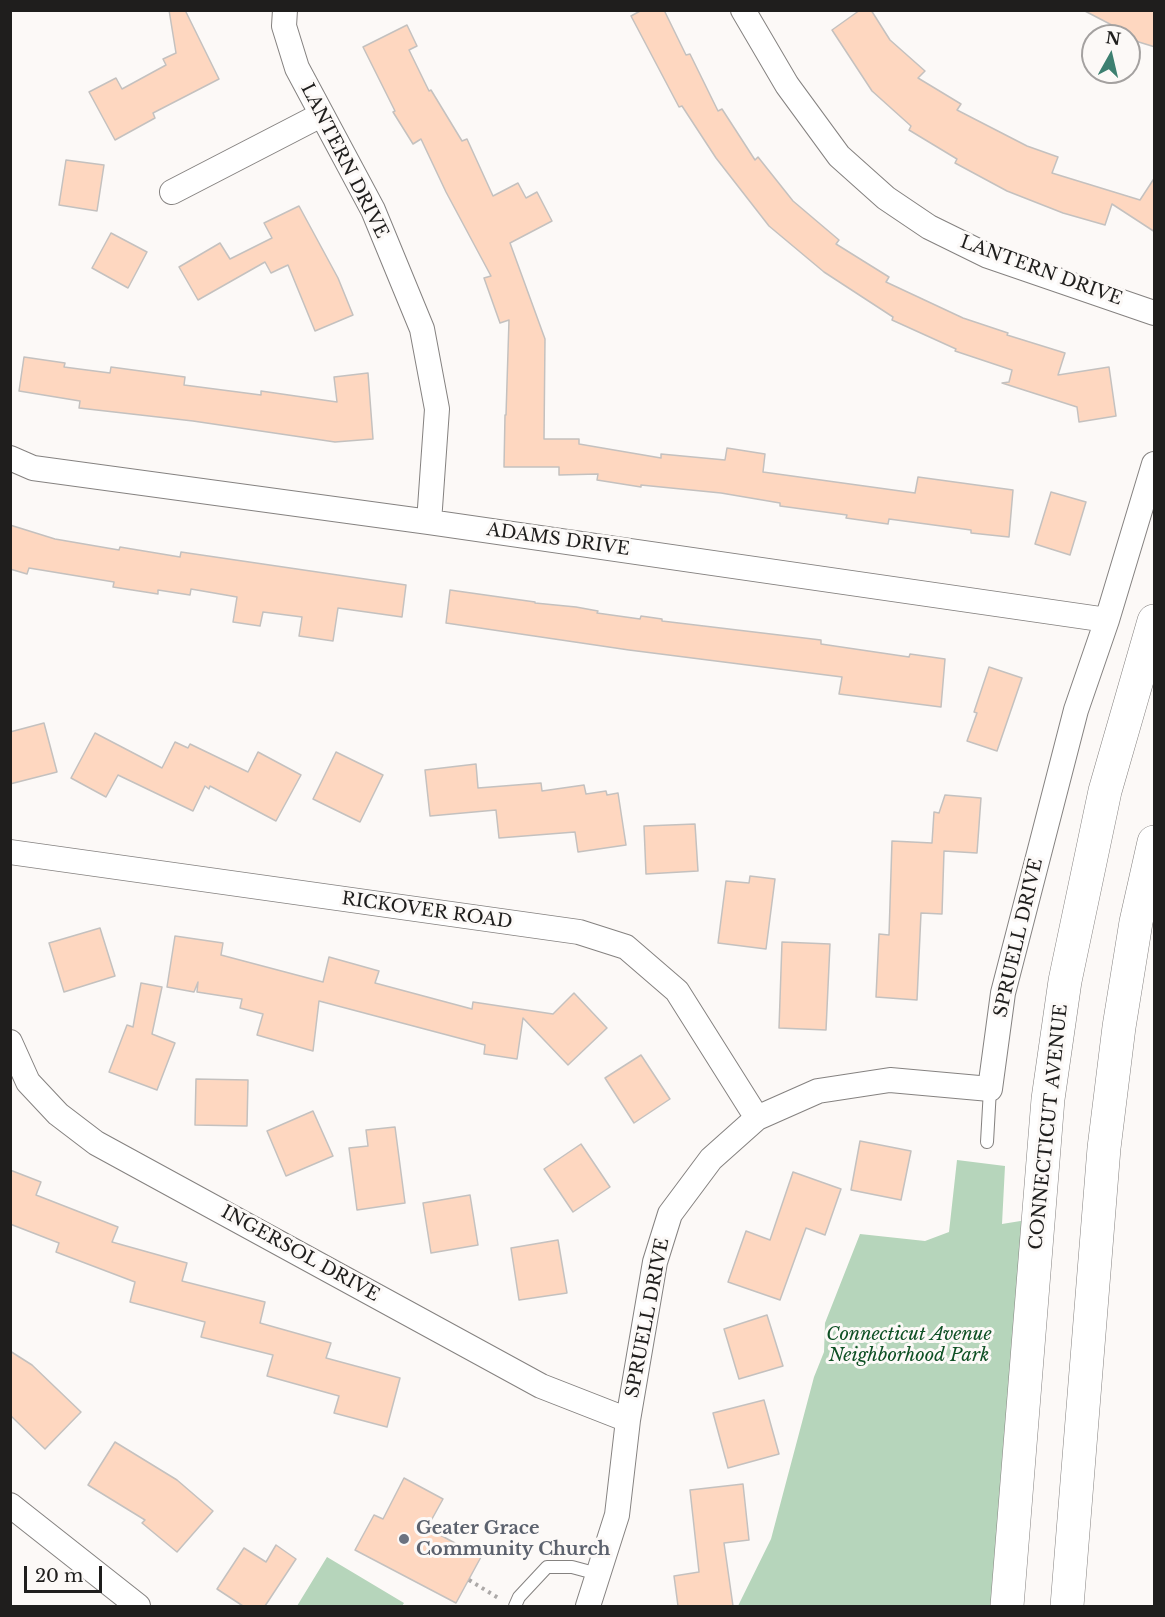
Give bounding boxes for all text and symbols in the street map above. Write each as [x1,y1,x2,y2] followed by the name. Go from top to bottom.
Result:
[1081,24,1141,84] north arrow
[1104,27,1122,49] text: N
[296,80,392,242] street label: LANTERN DRIVE
[957,232,1125,310] street label: LANTERN DRIVE
[485,519,631,561] street label: ADAMS DRIVE
[990,857,1048,1019] street label: SPRUELL DRIVE
[340,888,514,934] street label: RICKOVER ROAD
[1025,1003,1073,1251] street label: CONNECTICUT AVENUE
[217,1202,383,1306] street label: INGERSOL DRIVE
[622,1236,674,1400] street label: SPRUELL DRIVE
[826,1324,992,1366] park label: Connecticut Avenue Neighborhood Park
[416,1518,610,1561] place label: Geater Grace Community Church
[397,1532,411,1546] marker: Geater Grace Community Church
[27,1554,105,1592] scale bar
[35,1565,83,1587] text: 20 m

